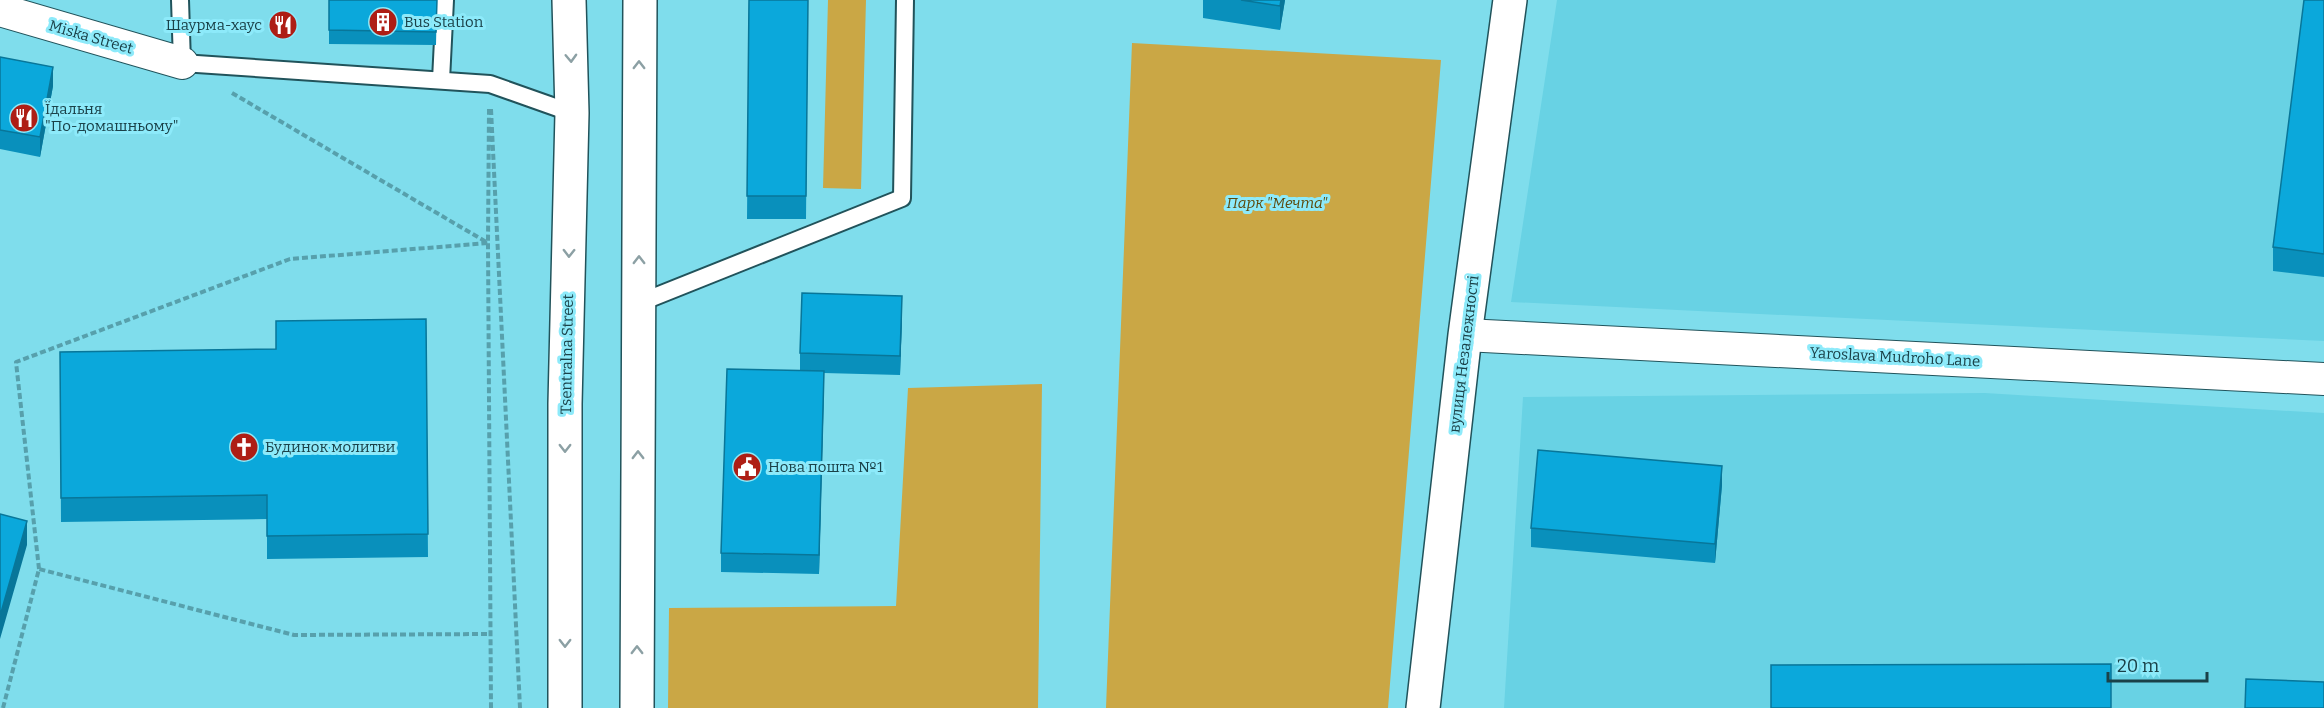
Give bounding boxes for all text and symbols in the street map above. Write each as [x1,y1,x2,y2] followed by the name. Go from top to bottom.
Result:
[367,6,399,38] building icon: Bus Station
[267,9,299,41] restaurant icon: Шаурма-хаус
[404,13,484,31] place label: Bus Station
[47,16,136,58] street label: Miska Street
[166,16,262,34] place label: Шаурма-хаус
[564,54,577,63] one-way arrow
[633,60,646,69] one-way arrow
[45,100,178,135] place label: Їдальня "По-домашньому"
[8,102,40,134] restaurant icon: Їдальня "По-домашньому"
[1227,194,1328,212] park label: Парк "Мечта"
[562,249,575,258] one-way arrow
[633,255,645,264] one-way arrow
[1445,274,1483,434] street label: вулиця Незалежності
[557,293,577,414] street label: Tsentralna Street
[1809,344,1981,370] street label: Yaroslava Mudroho Lane
[228,431,260,463] church icon: Будинок молитви
[265,438,396,456] place label: Будинок молитви
[559,444,571,453] one-way arrow
[632,450,644,459] one-way arrow
[731,451,763,483] public building icon: Нова пошта №1
[768,458,883,476] place label: Нова пошта №1
[559,639,571,648] one-way arrow
[631,645,643,654] one-way arrow
[2108,645,2207,683] scale bar
[2117,655,2159,677] text: 20 m

